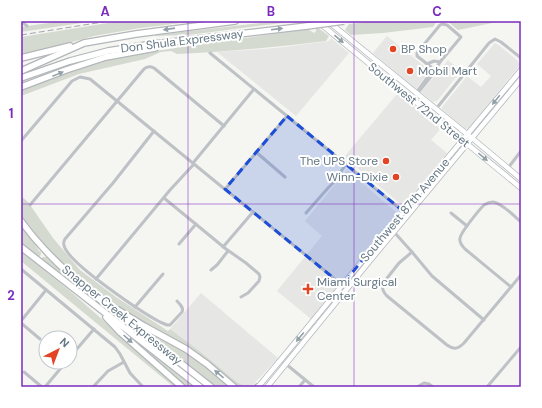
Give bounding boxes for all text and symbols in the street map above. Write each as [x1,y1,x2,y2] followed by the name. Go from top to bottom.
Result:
[100,3,110,20] text: A
[267,3,275,20] text: B
[432,3,442,20] text: C
[120,25,245,56] street label: Don Shula Expressway
[163,26,175,32] one-way arrow
[271,26,283,32] one-way arrow
[334,34,345,43] one-way arrow
[401,41,447,57] place label: BP Shop
[388,44,398,54] marker: BP Shop
[365,59,473,151] street label: Southwest 72nd Street
[418,63,478,79] place label: Mobil Mart
[405,66,415,76] marker: Mobil Mart
[52,71,63,77] one-way arrow
[492,95,501,105] one-way arrow
[9,105,13,122] text: 1
[300,153,378,169] place label: The UPS Store
[478,153,489,162] one-way arrow
[357,155,453,265] street label: Southwest 87th Avenue
[381,156,391,166] marker: The UPS Store
[326,169,388,185] place label: Winn-Dixie
[391,172,401,182] marker: Winn-Dixie
[58,261,186,369] street label: Snapper Creek Expressway
[317,274,397,304] place label: Miami Surgical Center
[302,283,314,295] marker: Miami Surgical Center
[7,287,15,304] text: 2
[38,330,78,370] north arrow
[295,332,304,342] one-way arrow
[122,334,133,343] one-way arrow
[57,335,72,350] text: N
[214,370,225,379] one-way arrow

